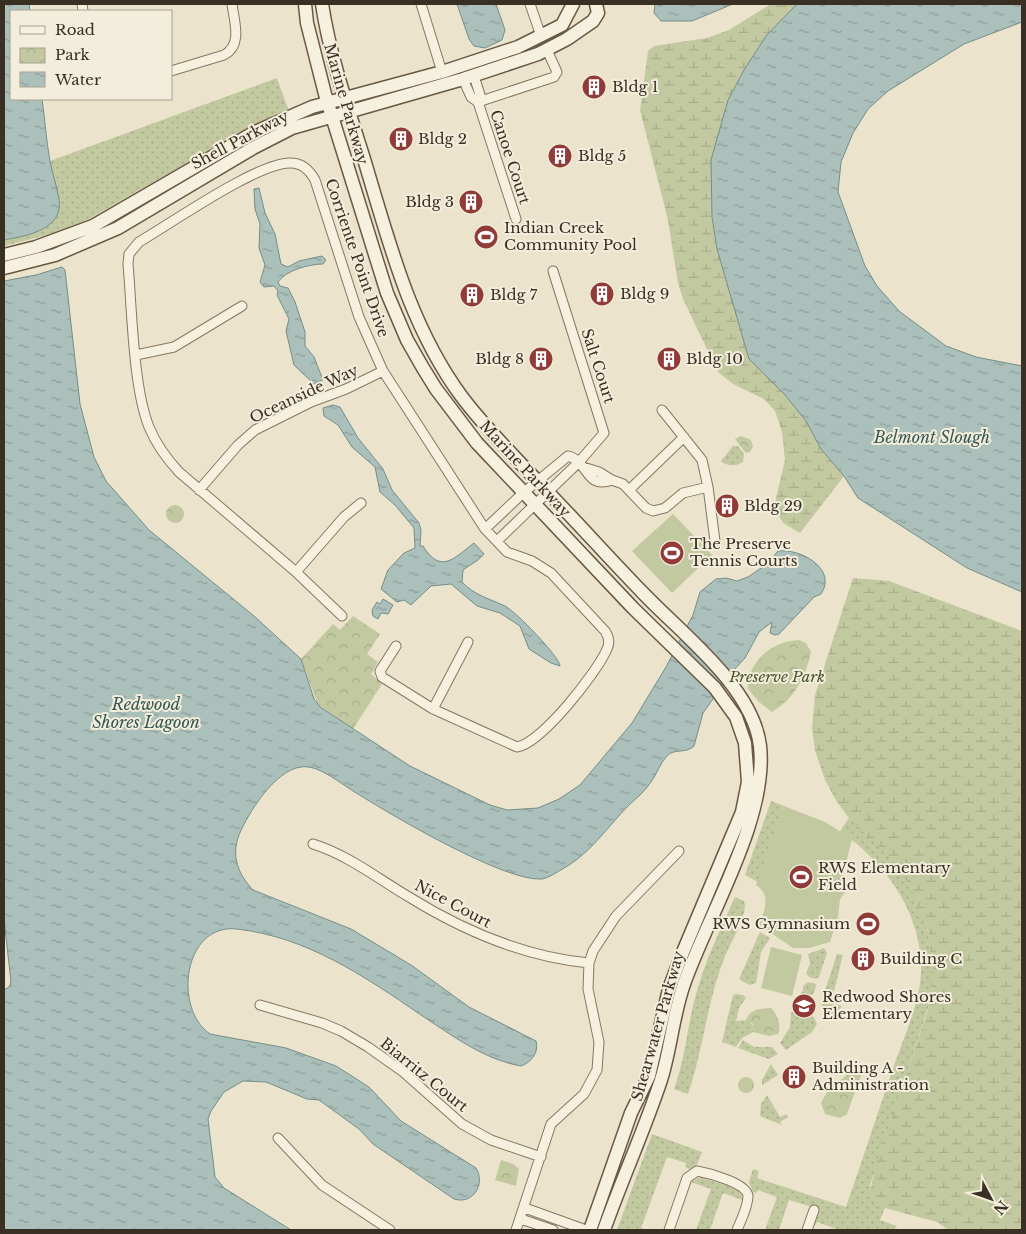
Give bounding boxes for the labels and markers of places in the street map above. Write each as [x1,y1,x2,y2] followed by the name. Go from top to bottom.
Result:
[581,74,607,100] building icon: Bldg 1
[612,77,658,96] place label: Bldg 1
[388,126,414,152] building icon: Bldg 2
[418,129,467,148] place label: Bldg 2
[547,143,573,169] building icon: Bldg 5
[578,146,626,165] place label: Bldg 5
[458,189,484,215] building icon: Bldg 3
[405,192,454,211] place label: Bldg 3
[504,218,637,254] place label: Indian Creek Community Pool
[473,224,499,250] sports icon: Indian Creek Community Pool
[589,281,615,307] building icon: Bldg 9
[459,282,485,308] building icon: Bldg 7
[620,284,669,303] place label: Bldg 9
[490,285,538,304] place label: Bldg 7
[528,346,554,372] building icon: Bldg 8
[656,346,682,372] building icon: Bldg 10
[475,349,524,368] place label: Bldg 8
[686,349,743,368] place label: Bldg 10
[714,493,740,519] building icon: Bldg 29
[744,496,803,515] place label: Bldg 29
[690,534,798,570] place label: The Preserve Tennis Courts
[659,540,685,566] sports icon: The Preserve Tennis Courts
[818,858,951,894] place label: RWS Elementary Field
[788,864,814,890] sports icon: RWS Elementary Field
[855,911,881,937] sports icon: RWS Gymnasium
[712,914,850,933] place label: RWS Gymnasium
[850,946,876,972] building icon: Building C
[880,949,962,968] place label: Building C
[822,987,951,1023] place label: Redwood Shores Elementary
[791,993,817,1019] school or university icon: Redwood Shores Elementary
[811,1058,929,1094] place label: Building A - Administration
[781,1064,807,1090] building icon: Building A - Administration

